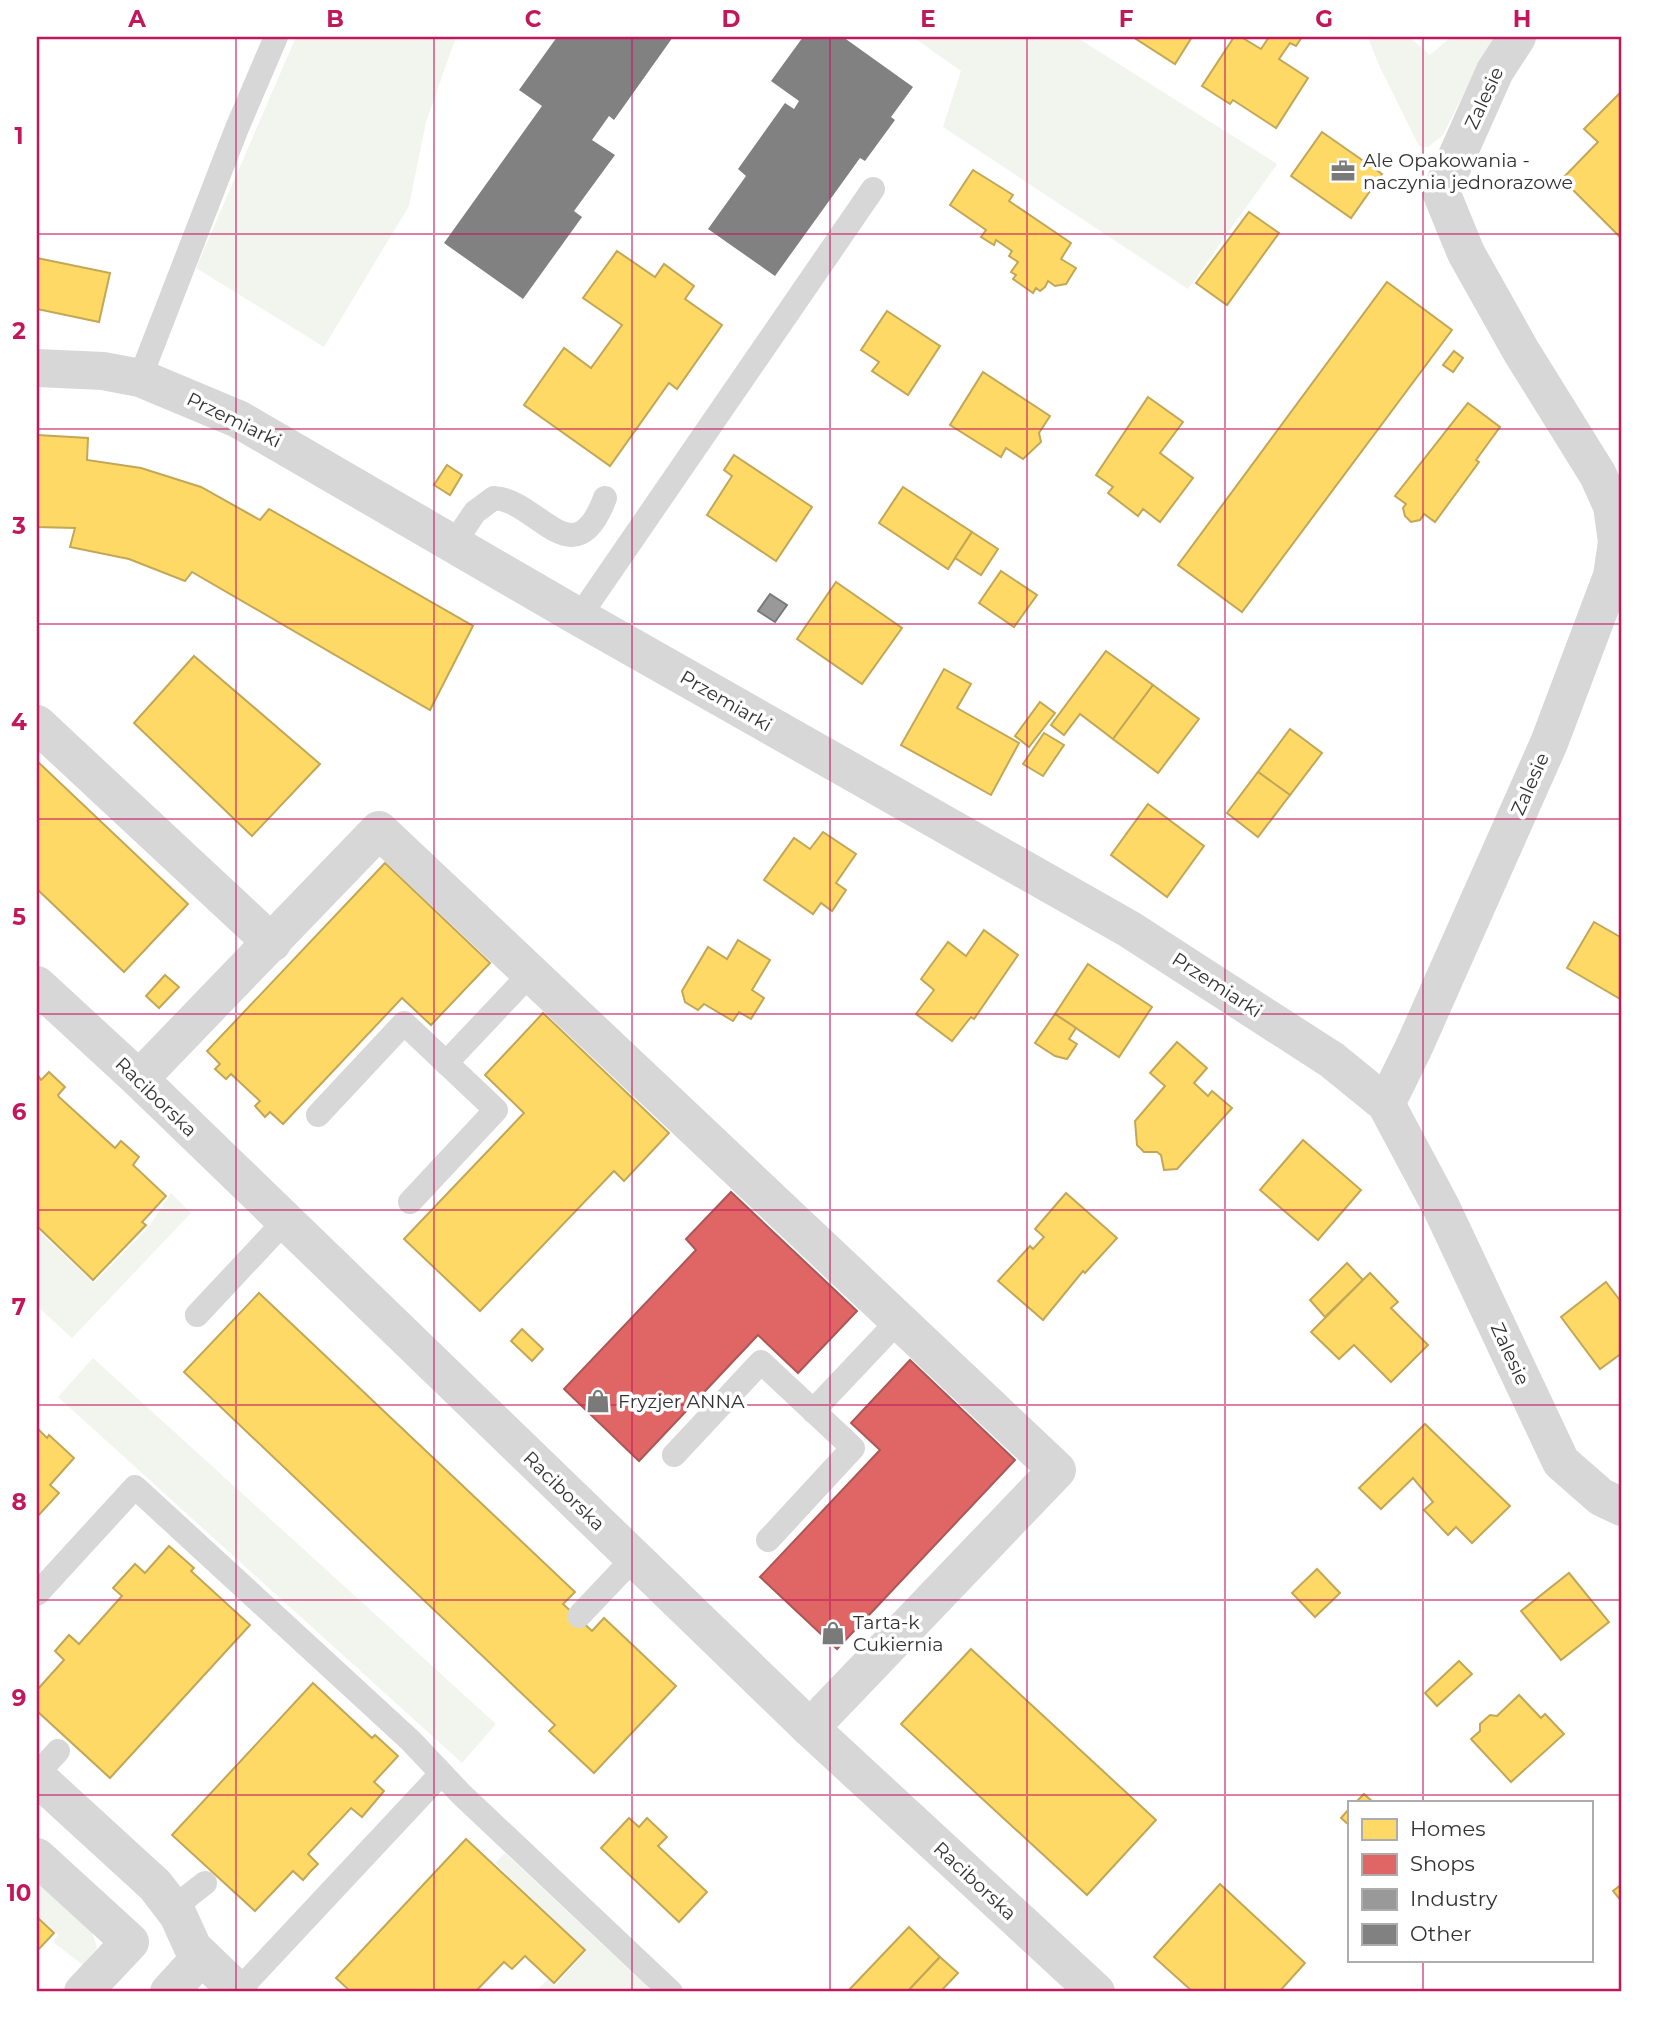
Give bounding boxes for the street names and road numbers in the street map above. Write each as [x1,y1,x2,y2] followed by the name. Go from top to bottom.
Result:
[1460,63,1508,133] street label: Zalesie
[183,387,285,453] street label: Przemiarki
[676,665,776,737] street label: Przemiarki
[1506,749,1554,819] street label: Zalesie
[1168,948,1266,1022] street label: Przemiarki
[110,1052,202,1142] street label: Raciborska
[1486,1319,1534,1389] street label: Zalesie
[518,1446,610,1536] street label: Raciborska
[929,1837,1021,1925] street label: Raciborska

